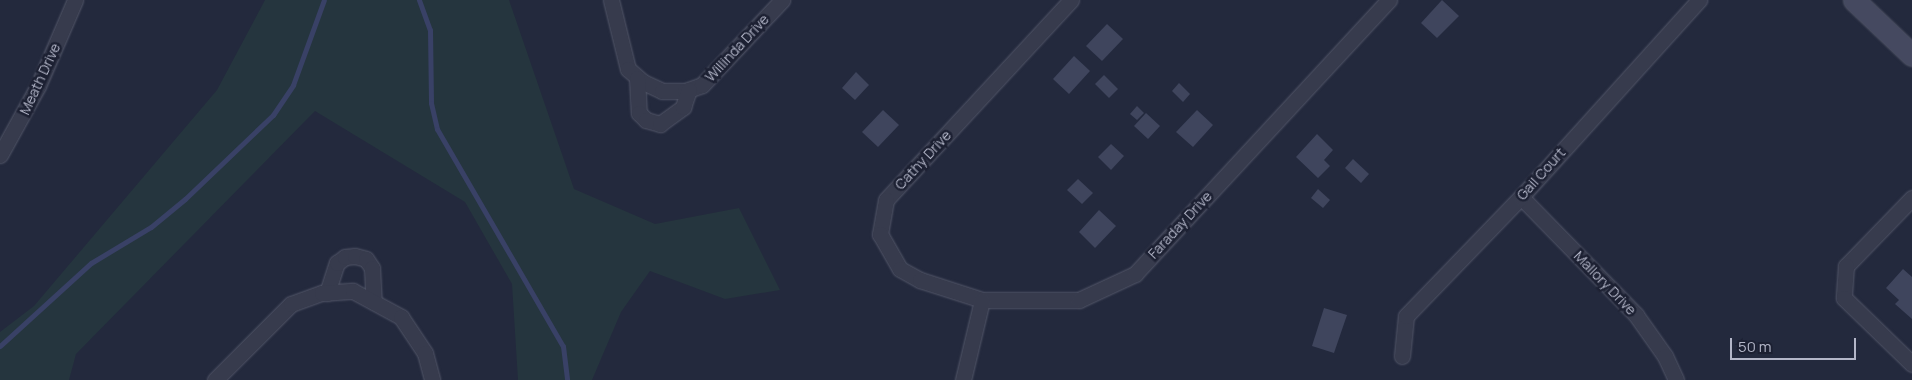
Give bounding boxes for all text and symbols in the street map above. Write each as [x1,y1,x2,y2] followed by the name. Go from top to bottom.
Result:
[702,11,772,85] street label: Willinda Drive
[16,41,64,117] street label: Meath Drive
[891,127,955,193] street label: Cathy Drive
[1513,145,1569,203] street label: Gail Court
[1145,188,1215,262] street label: Faraday Drive
[1570,248,1640,318] street label: Mallory Drive
[1732,328,1858,360] scale bar
[1738,336,1772,357] text: 50 m

